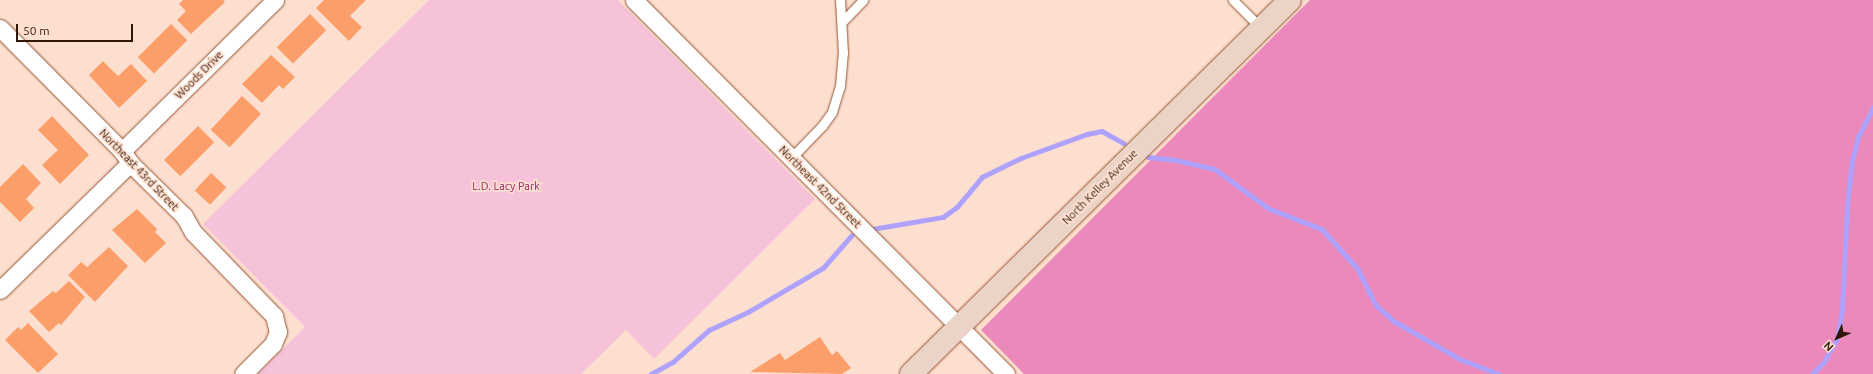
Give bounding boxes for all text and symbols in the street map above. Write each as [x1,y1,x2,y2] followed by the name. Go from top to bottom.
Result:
[18,16,135,42] scale bar
[23,24,50,37] text: 50 m
[172,48,226,102] street label: Woods Drive
[97,126,181,214] street label: Northeast 43rd Street
[776,143,864,231] street label: Northeast 42nd Street
[1060,147,1140,227] street label: North Kelley Avenue
[472,179,540,193] park label: L.D. Lacy Park
[1817,318,1857,358] north arrow
[1821,339,1836,354] text: N

